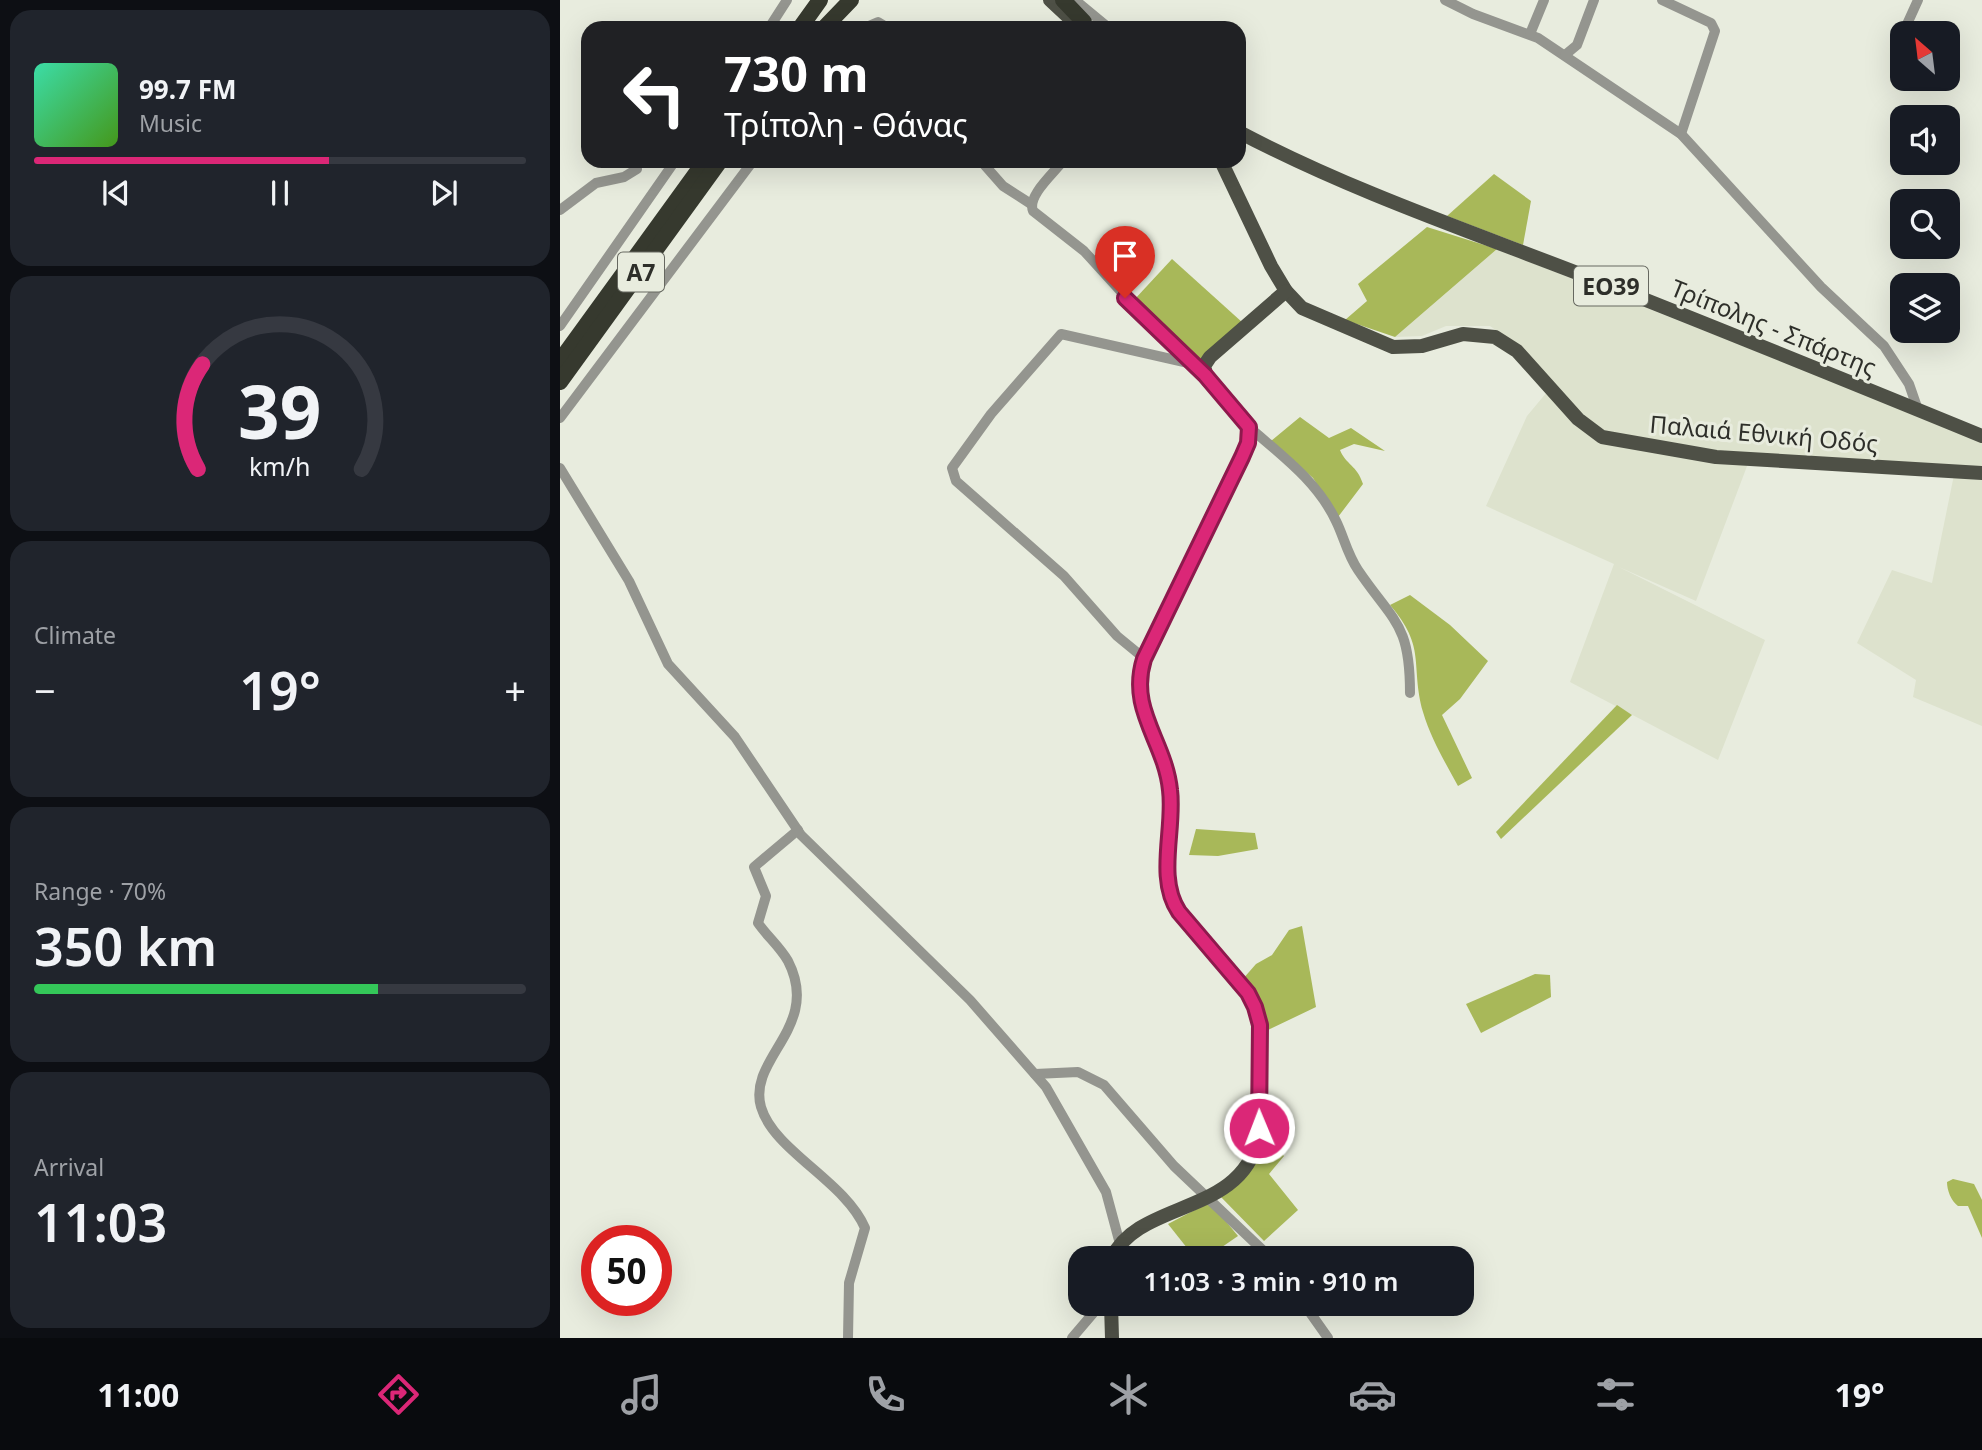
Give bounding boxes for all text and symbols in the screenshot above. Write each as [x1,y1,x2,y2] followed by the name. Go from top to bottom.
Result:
[1890,21,1960,91] north arrow
[1890,21,1960,343] map controls
[724,40,869,106] text: 730 m
[609,49,700,140] icon: left
[139,71,236,107] text: 99.7 FM
[724,103,968,146] text: Τρίπολη - Θάνας
[1890,105,1960,175] button: sound
[139,107,202,139] text: Music
[97,174,135,212] icon: previous
[261,174,299,212] icon: pause
[425,174,463,212] icon: next
[1890,189,1960,259] button: search
[1095,226,1155,298] pin
[1106,237,1144,275] icon: arrive
[618,252,664,292] road number: Α7
[1574,266,1648,306] road number: ΕΟ39
[1666,271,1882,383] street label: Τρίπολης - Σπάρτης
[1890,273,1960,343] button: layers
[238,362,322,461] text: 39
[1648,407,1880,459] street label: Παλαιά Εθνική Οδός
[249,449,311,483] text: km/h
[34,619,116,651] text: Climate
[239,654,321,725] text: 19°
[34,664,56,716] text: −
[504,664,526,716] text: +
[34,875,166,907] text: Range · 70%
[34,910,217,981] text: 350 km
[1222,1091,1296,1165] position arrow
[34,1151,104,1183] text: Arrival
[34,1186,167,1257] text: 11:03
[581,1225,672,1316] speed limit sign: 50
[1144,1263,1398,1299] text: 11:03 · 3 min · 910 m
[374,1370,423,1419] icon: directions
[617,1370,666,1419] icon: music
[861,1370,910,1419] icon: phone
[1104,1370,1153,1419] icon: climate
[1348,1370,1397,1419] icon: car
[1591,1370,1640,1419] icon: filters
[97,1373,179,1416] text: 11:00
[1835,1373,1885,1416] text: 19°

